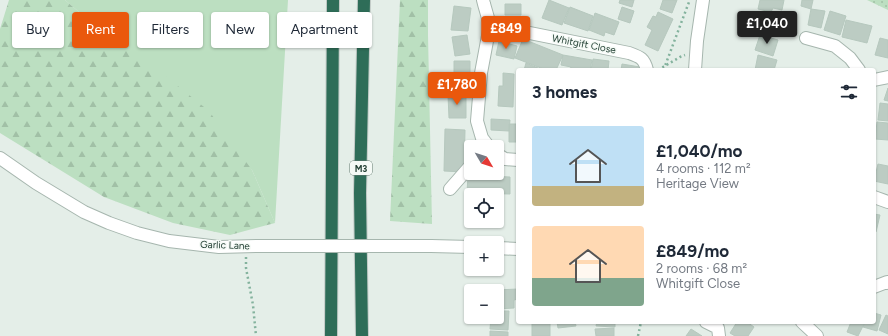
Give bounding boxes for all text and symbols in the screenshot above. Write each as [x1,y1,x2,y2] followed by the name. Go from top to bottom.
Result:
[734,11,800,45] pin: £1,040
[12,12,64,48] chip: Buy
[72,12,129,48] chip: Rent
[137,12,203,48] chip: Filters
[211,12,269,48] chip: New
[277,12,372,48] chip: Apartment
[482,16,530,50] pin: £849
[746,16,788,31] text: £1,040
[490,21,522,36] text: £849
[551,31,618,57] street label: Whitgift Close
[424,72,490,106] pin: £1,780
[437,77,477,92] text: £1,780
[838,81,860,103] icon: filters
[532,82,597,102] text: 3 homes
[464,140,504,180] north arrow
[464,140,504,324] map controls
[656,141,743,161] text: £1,040/mo
[564,142,612,190] icon: home
[350,161,372,175] road number: M3
[656,161,751,176] text: 4 rooms · 112 m²
[656,176,739,191] text: Heritage View
[464,188,504,228] button: locate
[464,236,504,276] button: +
[200,238,251,252] street label: Garlic Lane
[656,241,729,261] text: £849/mo
[564,242,612,290] icon: home
[656,261,747,276] text: 2 rooms · 68 m²
[656,276,740,291] text: Whitgift Close
[464,284,504,324] button: −

